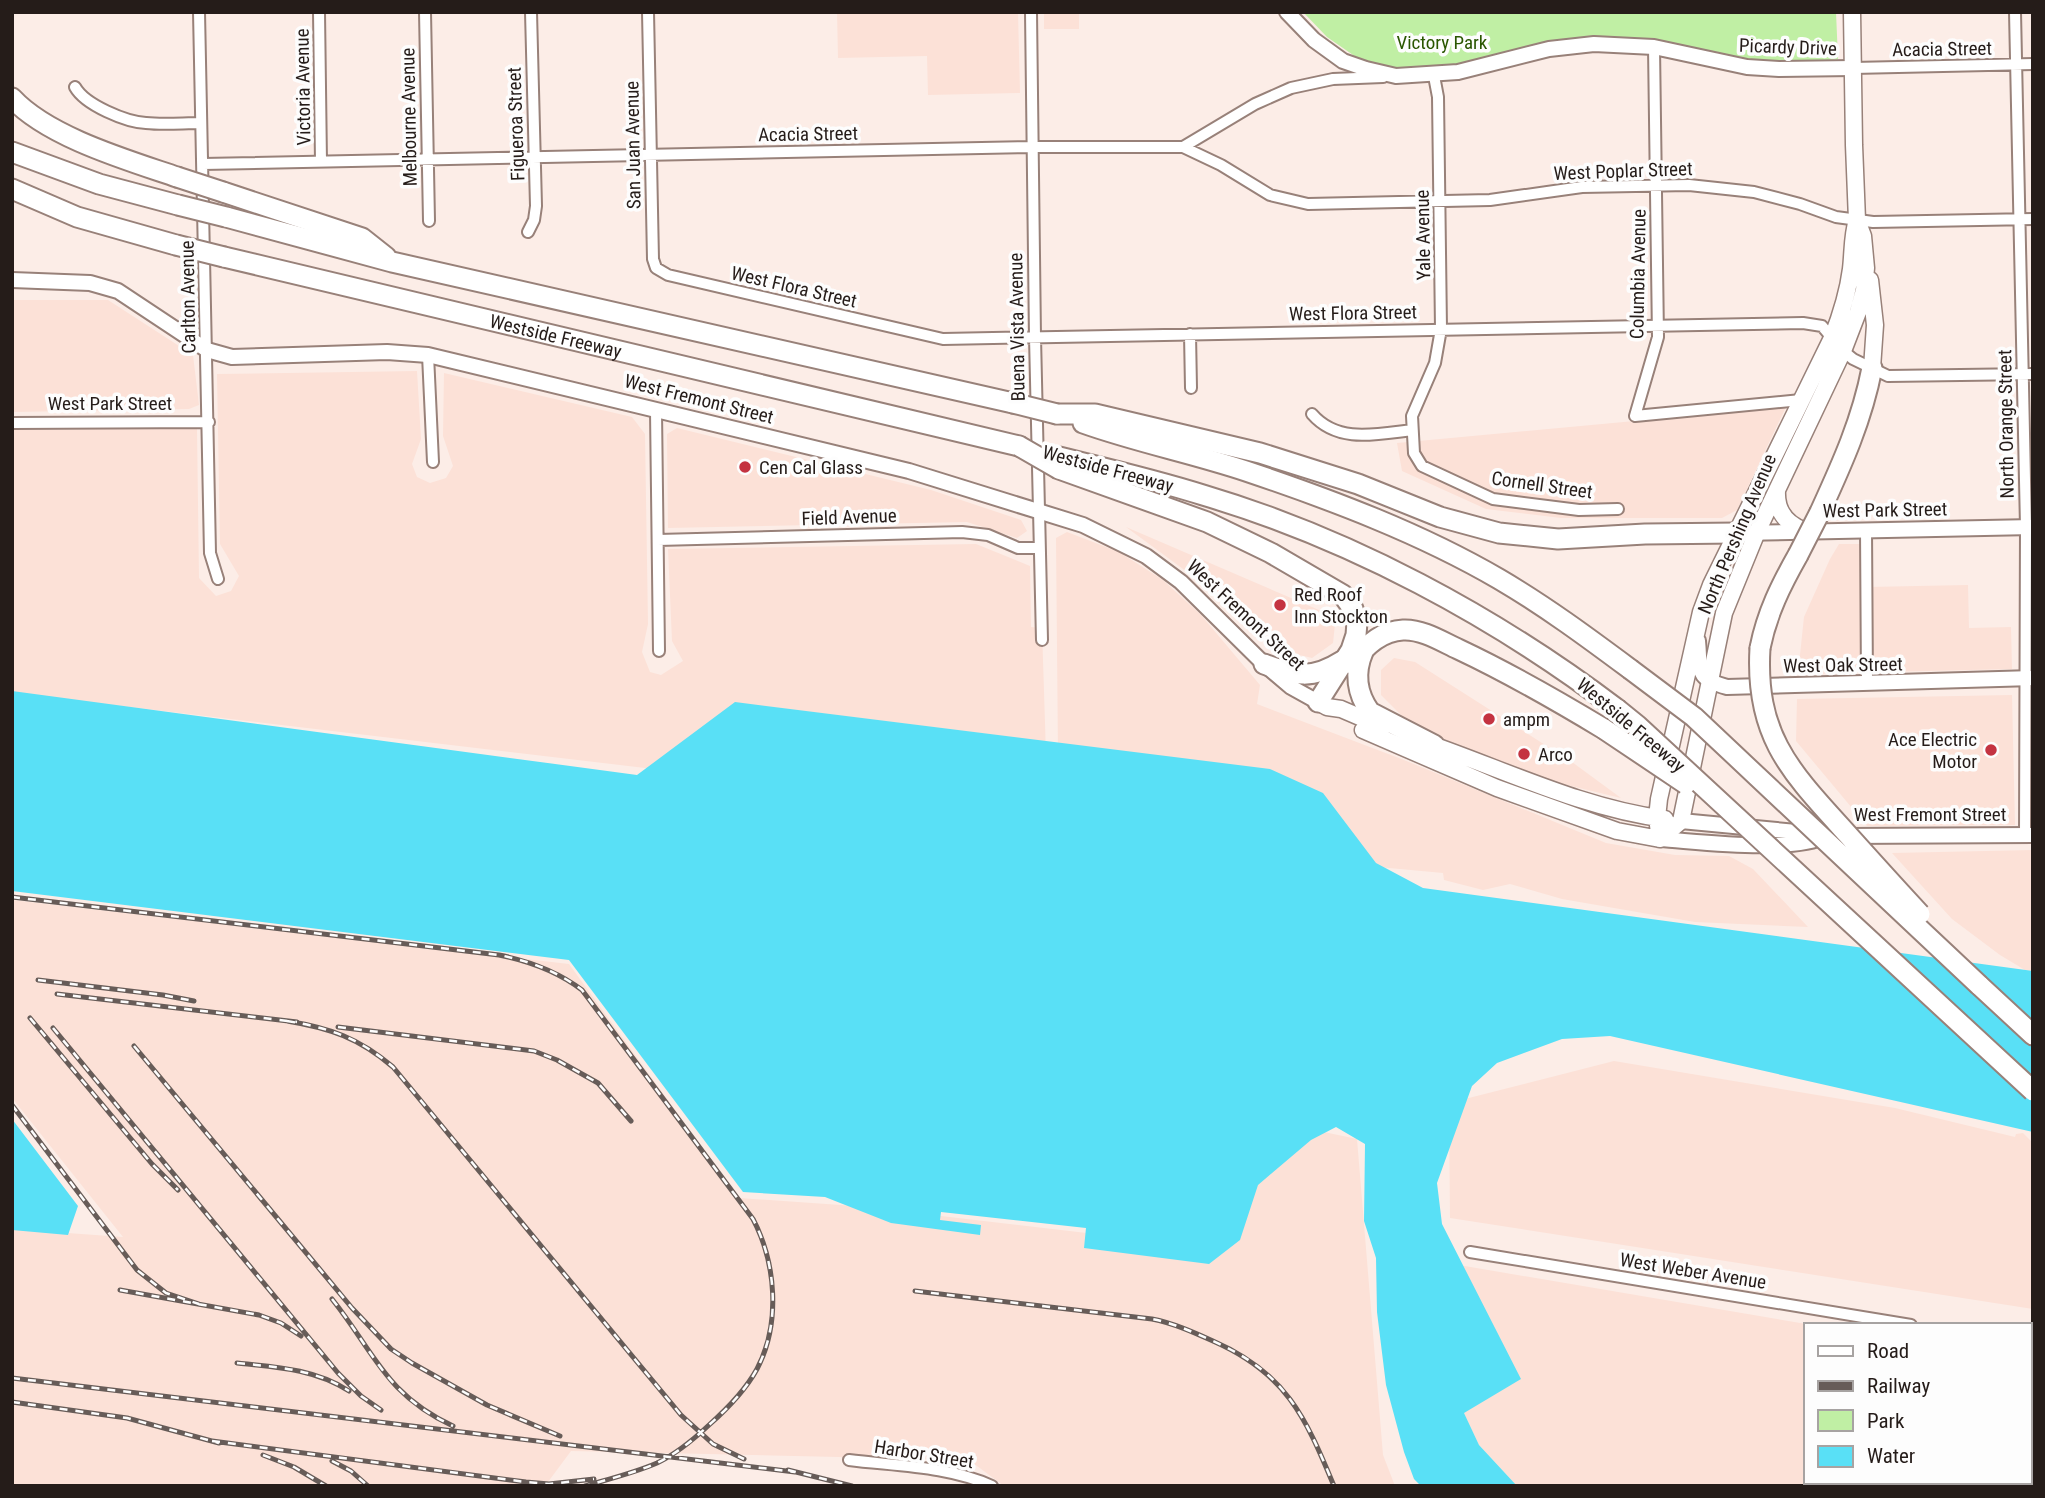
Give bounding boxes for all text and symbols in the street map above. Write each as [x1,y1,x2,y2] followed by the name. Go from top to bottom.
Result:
[290,28,316,146] street label: Victoria Avenue
[1397,31,1488,54] park label: Victory Park
[1739,34,1837,60] street label: Picardy Drive
[1892,37,1992,61] street label: Acacia Street
[396,47,422,187] street label: Melbourne Avenue
[503,67,529,181] street label: Figueroa Street
[620,81,646,209] street label: San Juan Avenue
[758,122,858,146] street label: Acacia Street
[1553,157,1693,185] street label: West Poplar Street
[1411,189,1435,281] street label: Yale Avenue
[1625,209,1651,339] street label: Columbia Avenue
[176,240,200,354] street label: Carlton Avenue
[1004,252,1030,401] street label: Buena Vista Avenue
[729,261,859,313] street label: West Flora Street
[1289,300,1417,326] street label: West Flora Street
[488,309,624,363] street label: Westside Freeway
[1993,349,2019,499] street label: North Orange Street
[622,369,776,429] street label: West Fremont Street
[48,392,172,415] street label: West Park Street
[1040,440,1176,498] street label: Westside Freeway
[1693,450,1781,618] street label: North Pershing Avenue
[759,456,863,479] place label: Cen Cal Glass
[737,459,753,475] marker: Cen Cal Glass
[1490,467,1594,503] street label: Cornell Street
[1823,497,1947,523] street label: West Park Street
[801,504,897,530] street label: Field Avenue
[1182,555,1310,675] street label: West Fremont Street
[1294,583,1388,628] place label: Red Roof Inn Stockton
[1272,597,1288,613] marker: Red Roof Inn Stockton
[1783,652,1903,678] street label: West Oak Street
[1572,673,1690,777] street label: Westside Freeway
[1503,708,1550,731] place label: ampm
[1481,711,1497,727] marker: ampm
[1888,728,1977,773] place label: Ace Electric Motor
[1983,742,1999,758] marker: Ace Electric Motor
[1538,743,1573,766] place label: Arco
[1516,746,1532,762] marker: Arco
[1854,803,2006,826] street label: West Fremont Street
[1618,1248,1768,1294] street label: West Weber Avenue
[1804,1323,2031,1484] legend
[1867,1339,1909,1363] text: Road
[1867,1374,1930,1398] text: Railway
[1867,1409,1905,1433] text: Park
[873,1435,975,1473] street label: Harbor Street
[1867,1444,1915,1468] text: Water

